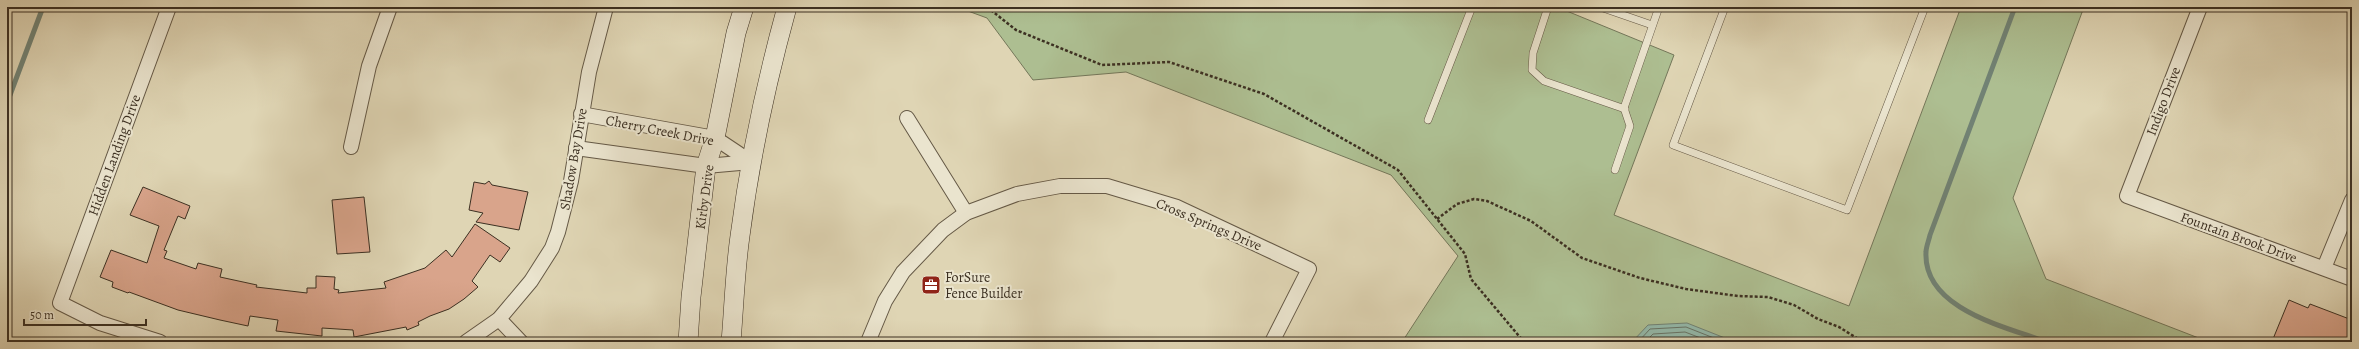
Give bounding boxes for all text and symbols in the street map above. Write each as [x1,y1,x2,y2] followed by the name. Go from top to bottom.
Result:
[2142,64,2185,138] street label: Indigo Drive
[84,92,145,218] street label: Hidden Landing Drive
[555,107,592,212] street label: Shadow Bay Drive
[604,111,716,150] street label: Cherry Creek Drive
[691,163,718,231] street label: Kirby Drive
[1153,194,1265,255] street label: Cross Springs Drive
[2178,208,2300,267] street label: Fountain Brook Drive
[945,268,1023,303] place label: ForSure Fence Builder
[920,274,942,296] office icon: ForSure Fence Builder
[24,301,146,327] scale bar
[30,307,54,323] text: 50 m

